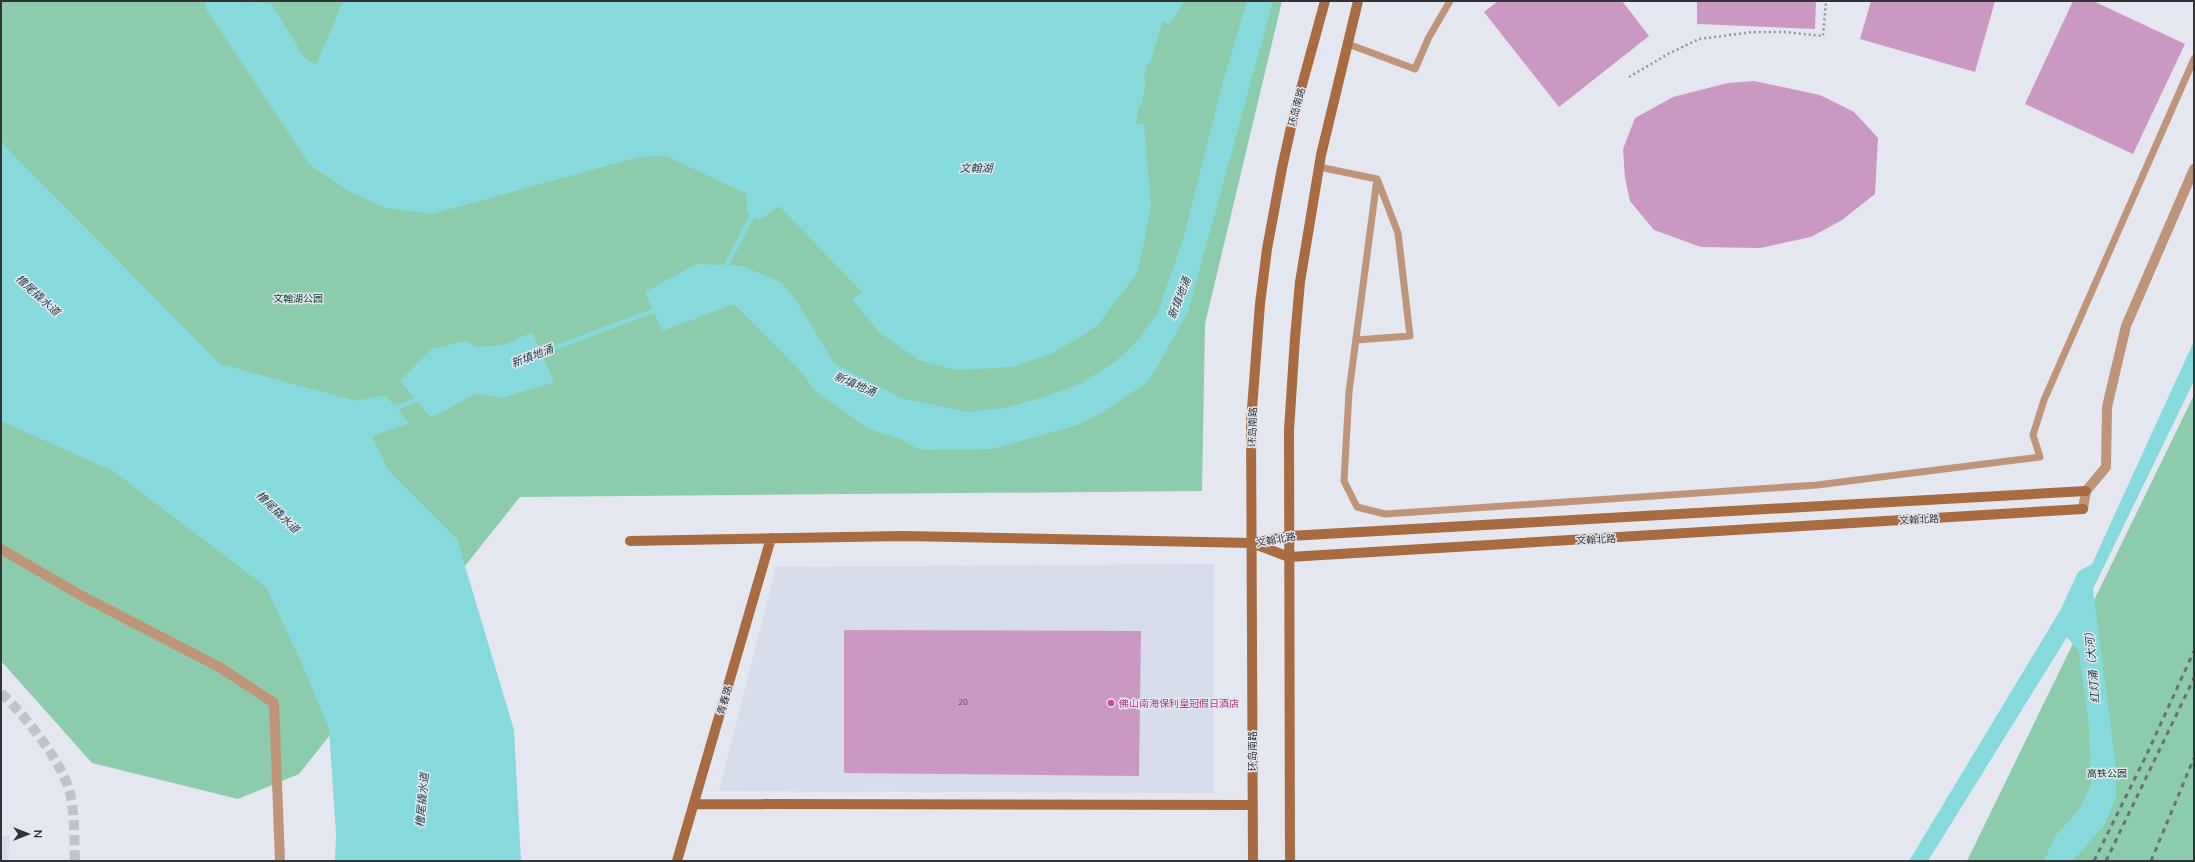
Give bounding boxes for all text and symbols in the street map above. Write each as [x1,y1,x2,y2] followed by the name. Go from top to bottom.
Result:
[1285,86,1308,128] street label: 环岛南路
[960,161,994,175] water label: 文翰湖
[13,271,65,320] water label: 橹尾撬水道
[1165,273,1194,321] water label: 新填地涌
[273,292,323,305] park label: 文翰湖公园
[509,341,557,370] water label: 新填地涌
[832,369,880,400] water label: 新填地涌
[1245,407,1260,447] street label: 环岛南路
[253,488,304,538] water label: 橹尾撬水道
[1899,512,1939,527] street label: 文翰北路
[1255,530,1297,549] street label: 文翰北路
[1576,532,1616,547] street label: 文翰北路
[2082,626,2102,704] water label: 红灯涌（大河）
[714,684,735,716] street label: 青春路
[958,697,968,707] house number: 20
[1118,697,1239,710] place label: 佛山南海保利皇冠假日酒店
[1106,698,1116,708] marker: 佛山南海保利皇冠假日酒店
[1246,731,1259,771] street label: 环岛南路
[2087,767,2127,780] park label: 高铁公园
[413,770,432,828] water label: 橹尾撬水道
[8,814,48,854] north arrow
[31,830,45,838] text: N

